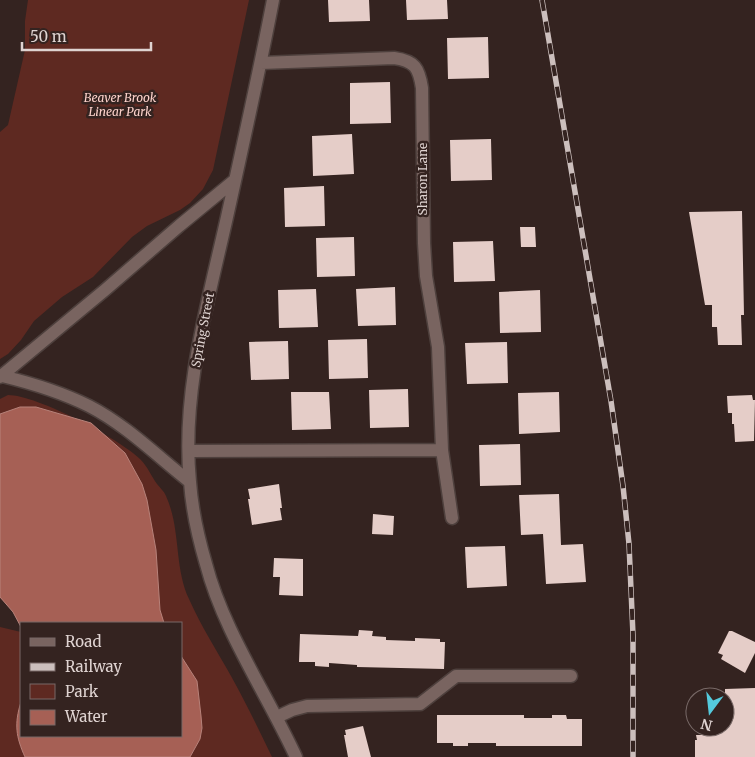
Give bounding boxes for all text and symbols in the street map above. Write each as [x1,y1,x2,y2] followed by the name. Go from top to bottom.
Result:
[22,20,151,52] scale bar
[30,27,67,46] text: 50 m
[84,90,157,119] park label: Beaver Brook Linear Park
[415,143,430,215] street label: Sharon Lane
[188,291,217,369] street label: Spring Street
[20,622,182,737] legend
[65,632,101,651] text: Road
[65,657,122,676] text: Railway
[65,682,99,701] text: Park
[685,687,735,737] north arrow
[64,707,108,726] text: Water
[699,714,714,735] text: N

